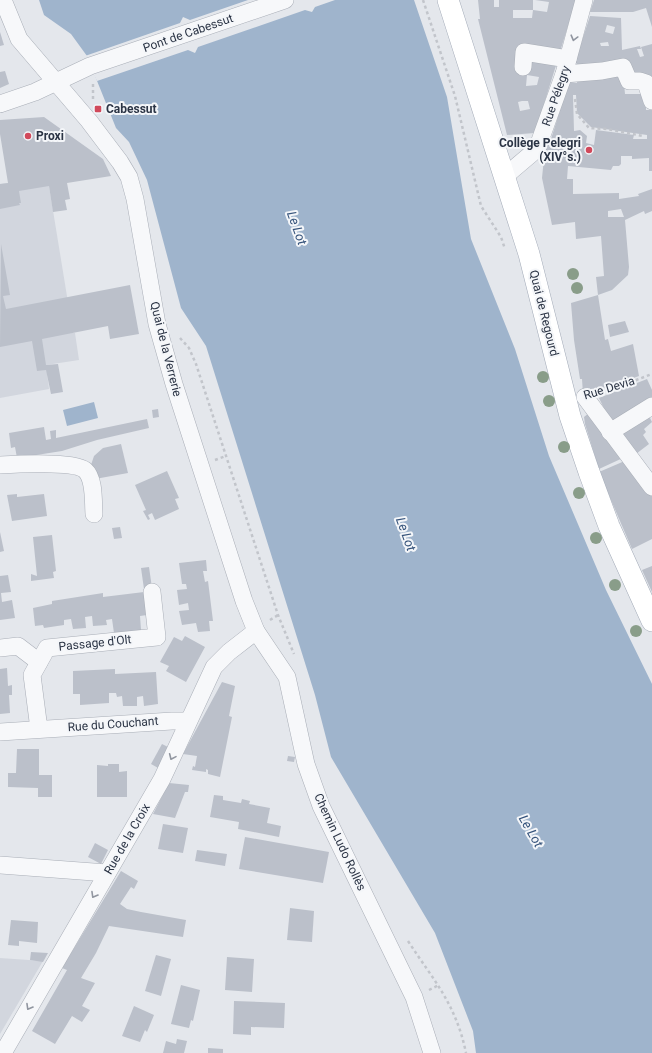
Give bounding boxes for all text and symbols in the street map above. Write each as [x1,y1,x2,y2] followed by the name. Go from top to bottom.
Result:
[141,11,235,55] street label: Pont de Cabessut
[570,34,578,41] one-way arrow
[539,64,573,128] street label: Rue Pélegry
[106,102,157,116] place label: Cabessut
[93,104,103,114] marker: Cabessut
[36,129,64,143] place label: Proxi
[23,131,33,141] marker: Proxi
[499,136,581,164] place label: Collège Pelegri (XIV°s.)
[584,145,594,155] marker: Collège Pelegri (XIV°s.)
[284,209,310,248] water label: Le Lot
[527,269,561,357] street label: Quai de Regourd
[147,300,185,398] street label: Quai de la Verrerie
[582,374,636,402] street label: Rue Devia
[393,515,419,554] water label: Le Lot
[58,632,132,654] street label: Passage d'Olt
[67,714,159,734] street label: Rue du Couchant
[168,753,176,760] one-way arrow
[311,791,369,893] street label: Chemin Ludo Rollès
[101,801,153,877] street label: Rue de la Croix
[516,812,547,851] water label: Le Lot
[92,891,99,898] one-way arrow
[27,1003,34,1010] one-way arrow

